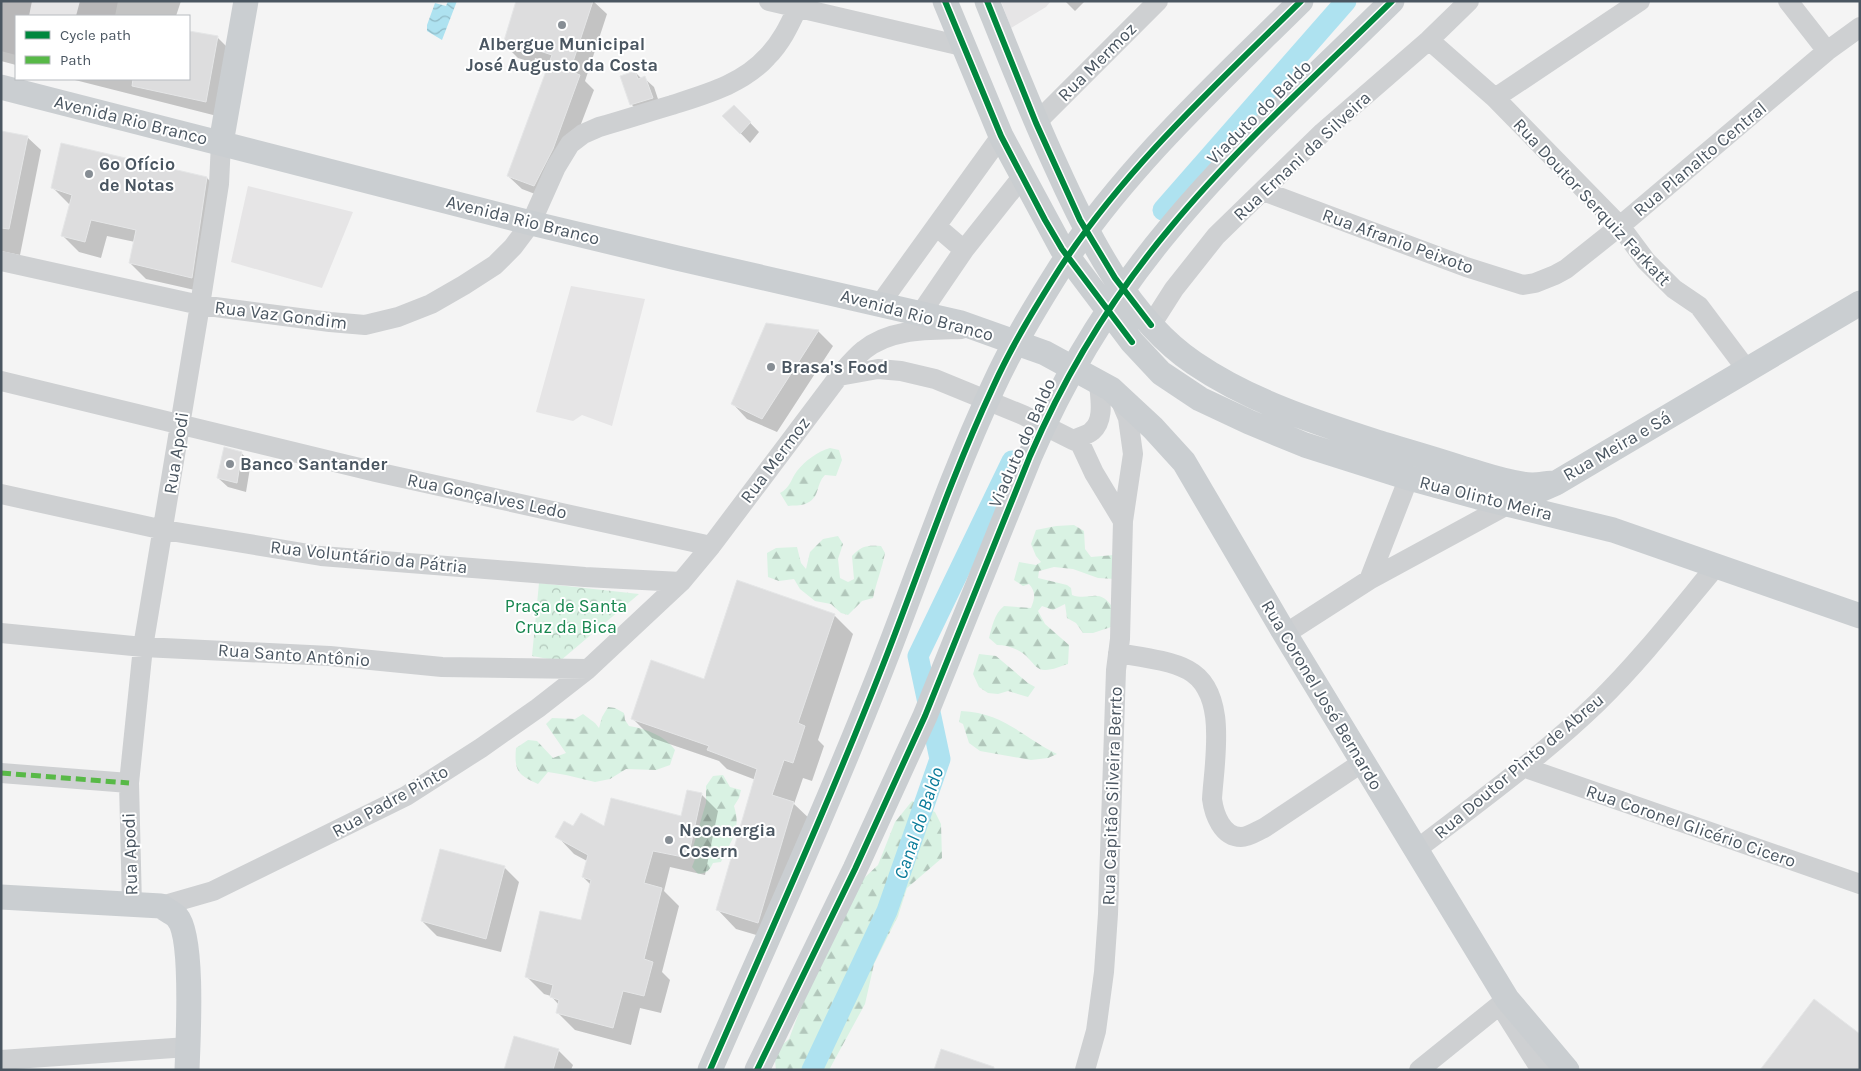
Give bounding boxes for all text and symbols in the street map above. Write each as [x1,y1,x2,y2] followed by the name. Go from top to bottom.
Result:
[15,15,190,80] legend
[1053,18,1141,106] street label: Rua Mermoz
[556,19,568,31] marker: Albergue Municipal José Augusto da Costa
[60,26,131,44] text: Cycle path
[466,33,658,76] place label: Albergue Municipal José Augusto da Costa
[60,51,91,69] text: Path
[1202,55,1316,169] street label: Viaduto do Baldo
[1229,87,1375,225] street label: Rua Ernani da Silveira
[52,90,210,150] street label: Avenida Rio Branco
[1629,97,1771,221] street label: Rua Planalto Central
[1508,114,1676,291] street label: Rua Doutor Serquiz Farkatt
[99,153,175,196] place label: 6º Ofício de Notas
[83,168,95,180] marker: 6º Ofício de Notas
[444,190,602,250] street label: Avenida Rio Branco
[1319,203,1477,279] street label: Rua Afranio Peixoto
[838,284,996,346] street label: Avenida Rio Branco
[213,296,349,334] street label: Rua Vaz Gondim
[781,356,888,378] place label: Brasa's Food
[765,361,777,373] marker: Brasa's Food
[984,375,1060,511] street label: Viaduto do Baldo
[1559,406,1675,486] street label: Rua Meira e Sá
[159,410,193,496] street label: Rua Apodi
[735,413,815,507] street label: Rua Mermoz
[240,453,387,475] place label: Banco Santander
[224,458,236,470] marker: Banco Santander
[405,468,569,524] street label: Rua Gonçalves Ledo
[1417,471,1555,525] street label: Rua Olinto Meira
[269,536,469,578] street label: Rua Voluntário da Pátria
[505,595,627,638] park label: Praça de Santa Cruz da Bica
[1257,596,1387,794] street label: Rua Coronel José Bernardo
[217,639,371,671] street label: Rua Santo Antônio
[1097,686,1127,906] street label: Rua Capitão Silveira Berrto
[1430,688,1608,844] street label: Rua Doutor Pìnto de Abreu
[328,760,452,842] street label: Rua Padre Pinto
[890,764,949,882] water label: Canal do Baldo
[1583,780,1799,872] street label: Rua Coronel Glicério Cicero
[118,812,142,896] street label: Rua Apodi
[679,819,776,862] place label: Neoenergia Cosern
[663,834,675,846] marker: Neoenergia Cosern

